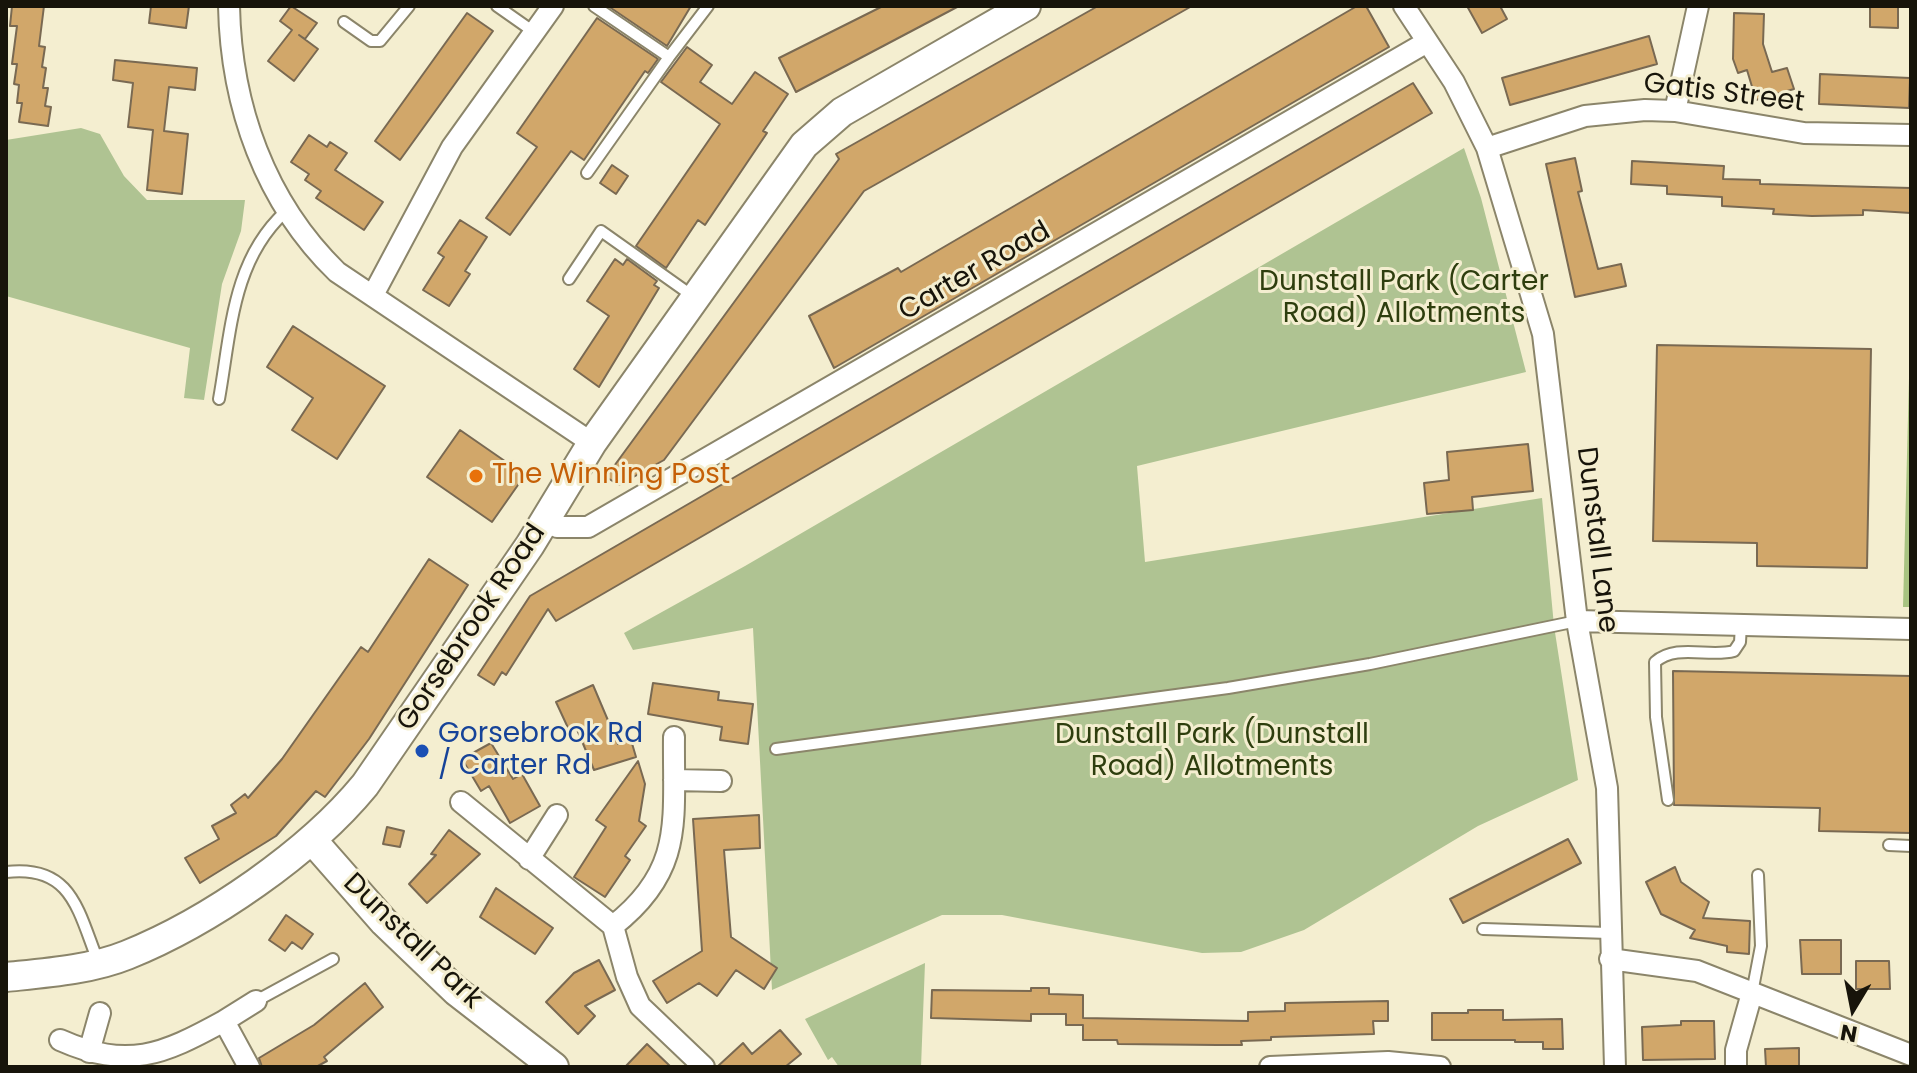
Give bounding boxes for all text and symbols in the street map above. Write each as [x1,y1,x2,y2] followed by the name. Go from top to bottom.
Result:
[1642,67,1806,121] street label: Gatis Street
[893,215,1057,329] street label: Carter Road
[1259,266,1549,332] park label: Dunstall Park (Carter Road) Allotments
[1568,445,1624,635] street label: Dunstall Lane
[492,459,730,493] place label: The Winning Post
[467,467,485,485] marker: The Winning Post
[390,518,554,738] street label: Gorsebrook Road
[438,718,643,784] place label: Gorsebrook Rd / Carter Rd
[1055,719,1369,785] park label: Dunstall Park (Dunstall Road) Allotments
[413,742,431,760] marker: Gorsebrook Rd / Carter Rd
[335,867,489,1017] street label: Dunstall Park
[1813,969,1893,1049] north arrow
[1838,1016,1860,1050] text: N

